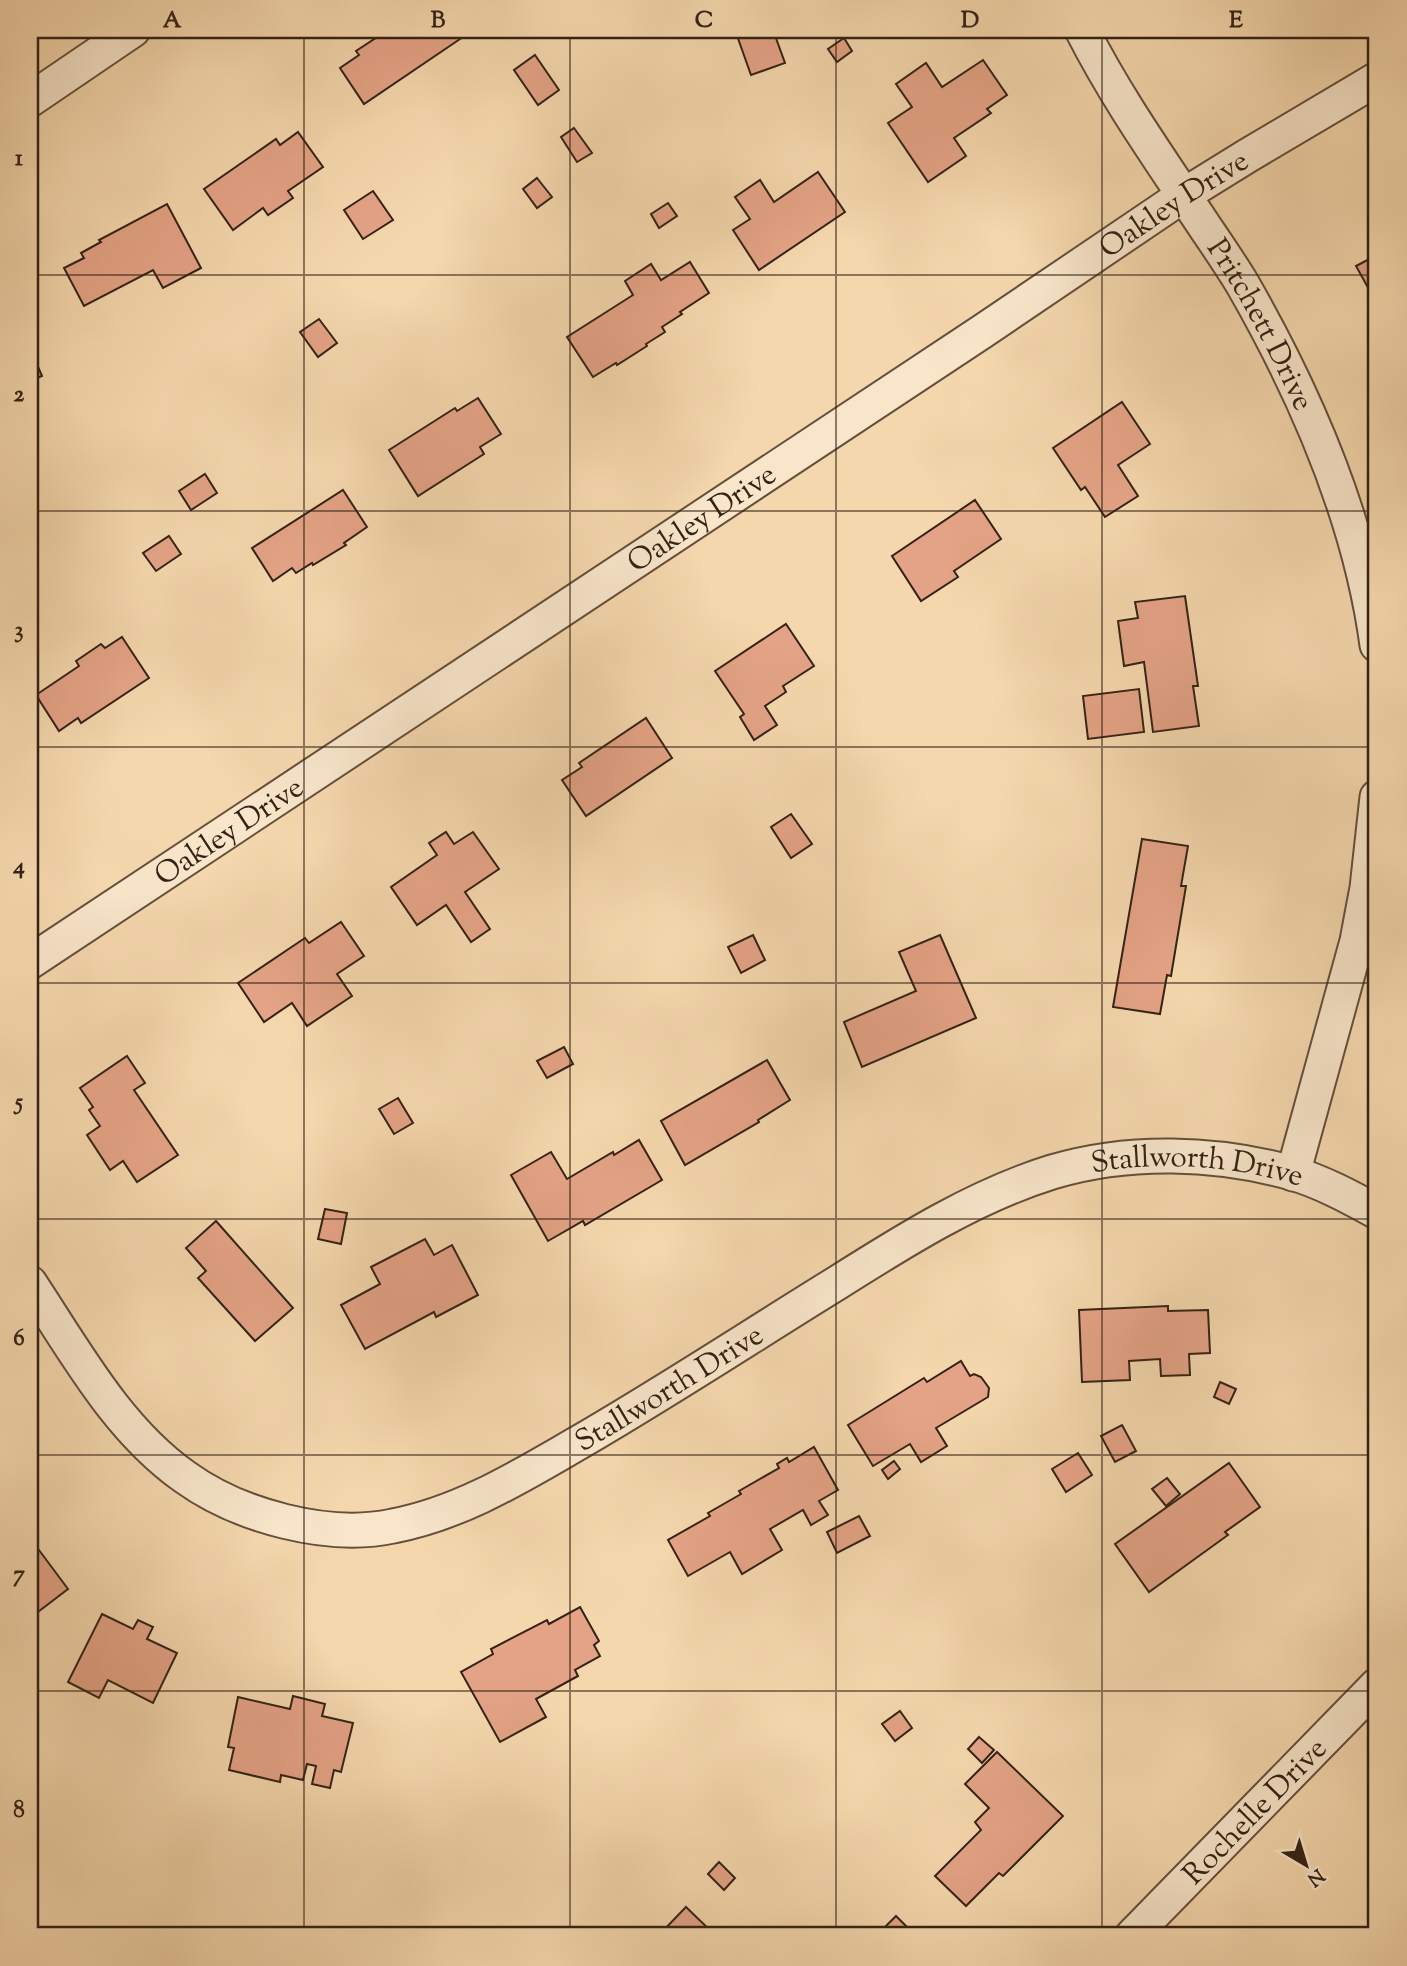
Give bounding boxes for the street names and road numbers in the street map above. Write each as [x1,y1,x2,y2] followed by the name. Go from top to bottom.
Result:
[1091,141,1258,270] street label: Oakley Drive
[1195,231,1323,418] street label: Pritchett Drive
[619,455,786,585] street label: Oakley Drive
[147,768,313,898] street label: Oakley Drive
[1088,1137,1309,1199] street label: Stallworth Drive
[568,1315,773,1464] street label: Stallworth Drive
[1174,1729,1338,1896] street label: Rochelle Drive

